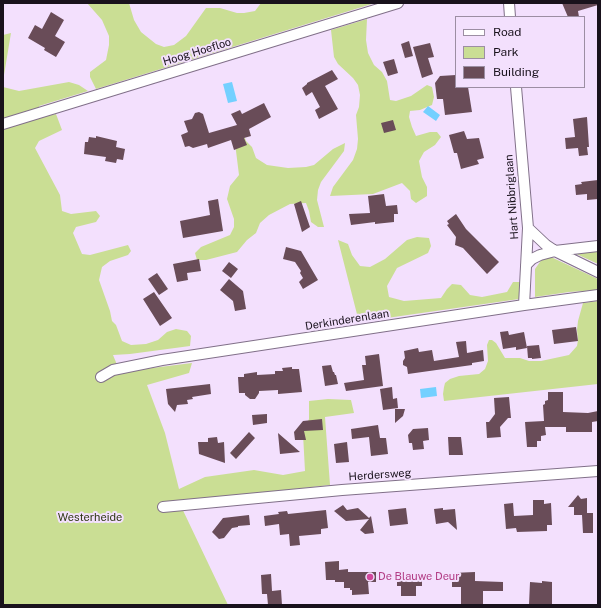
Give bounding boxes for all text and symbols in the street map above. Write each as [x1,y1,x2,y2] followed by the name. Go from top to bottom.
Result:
[455,16,585,88] legend
[493,25,521,39] text: Road
[161,35,233,69] street label: Hoog Hoefloo
[493,45,519,59] text: Park
[493,65,539,79] text: Building
[502,154,522,240] street label: Hart Nibbriglaan
[304,307,390,333] street label: Derkinderenlaan
[348,466,412,484] street label: Herdersweg
[58,511,122,525] park label: Westerheide
[378,570,460,584] place label: De Blauwe Deur
[365,572,375,582] marker: De Blauwe Deur

